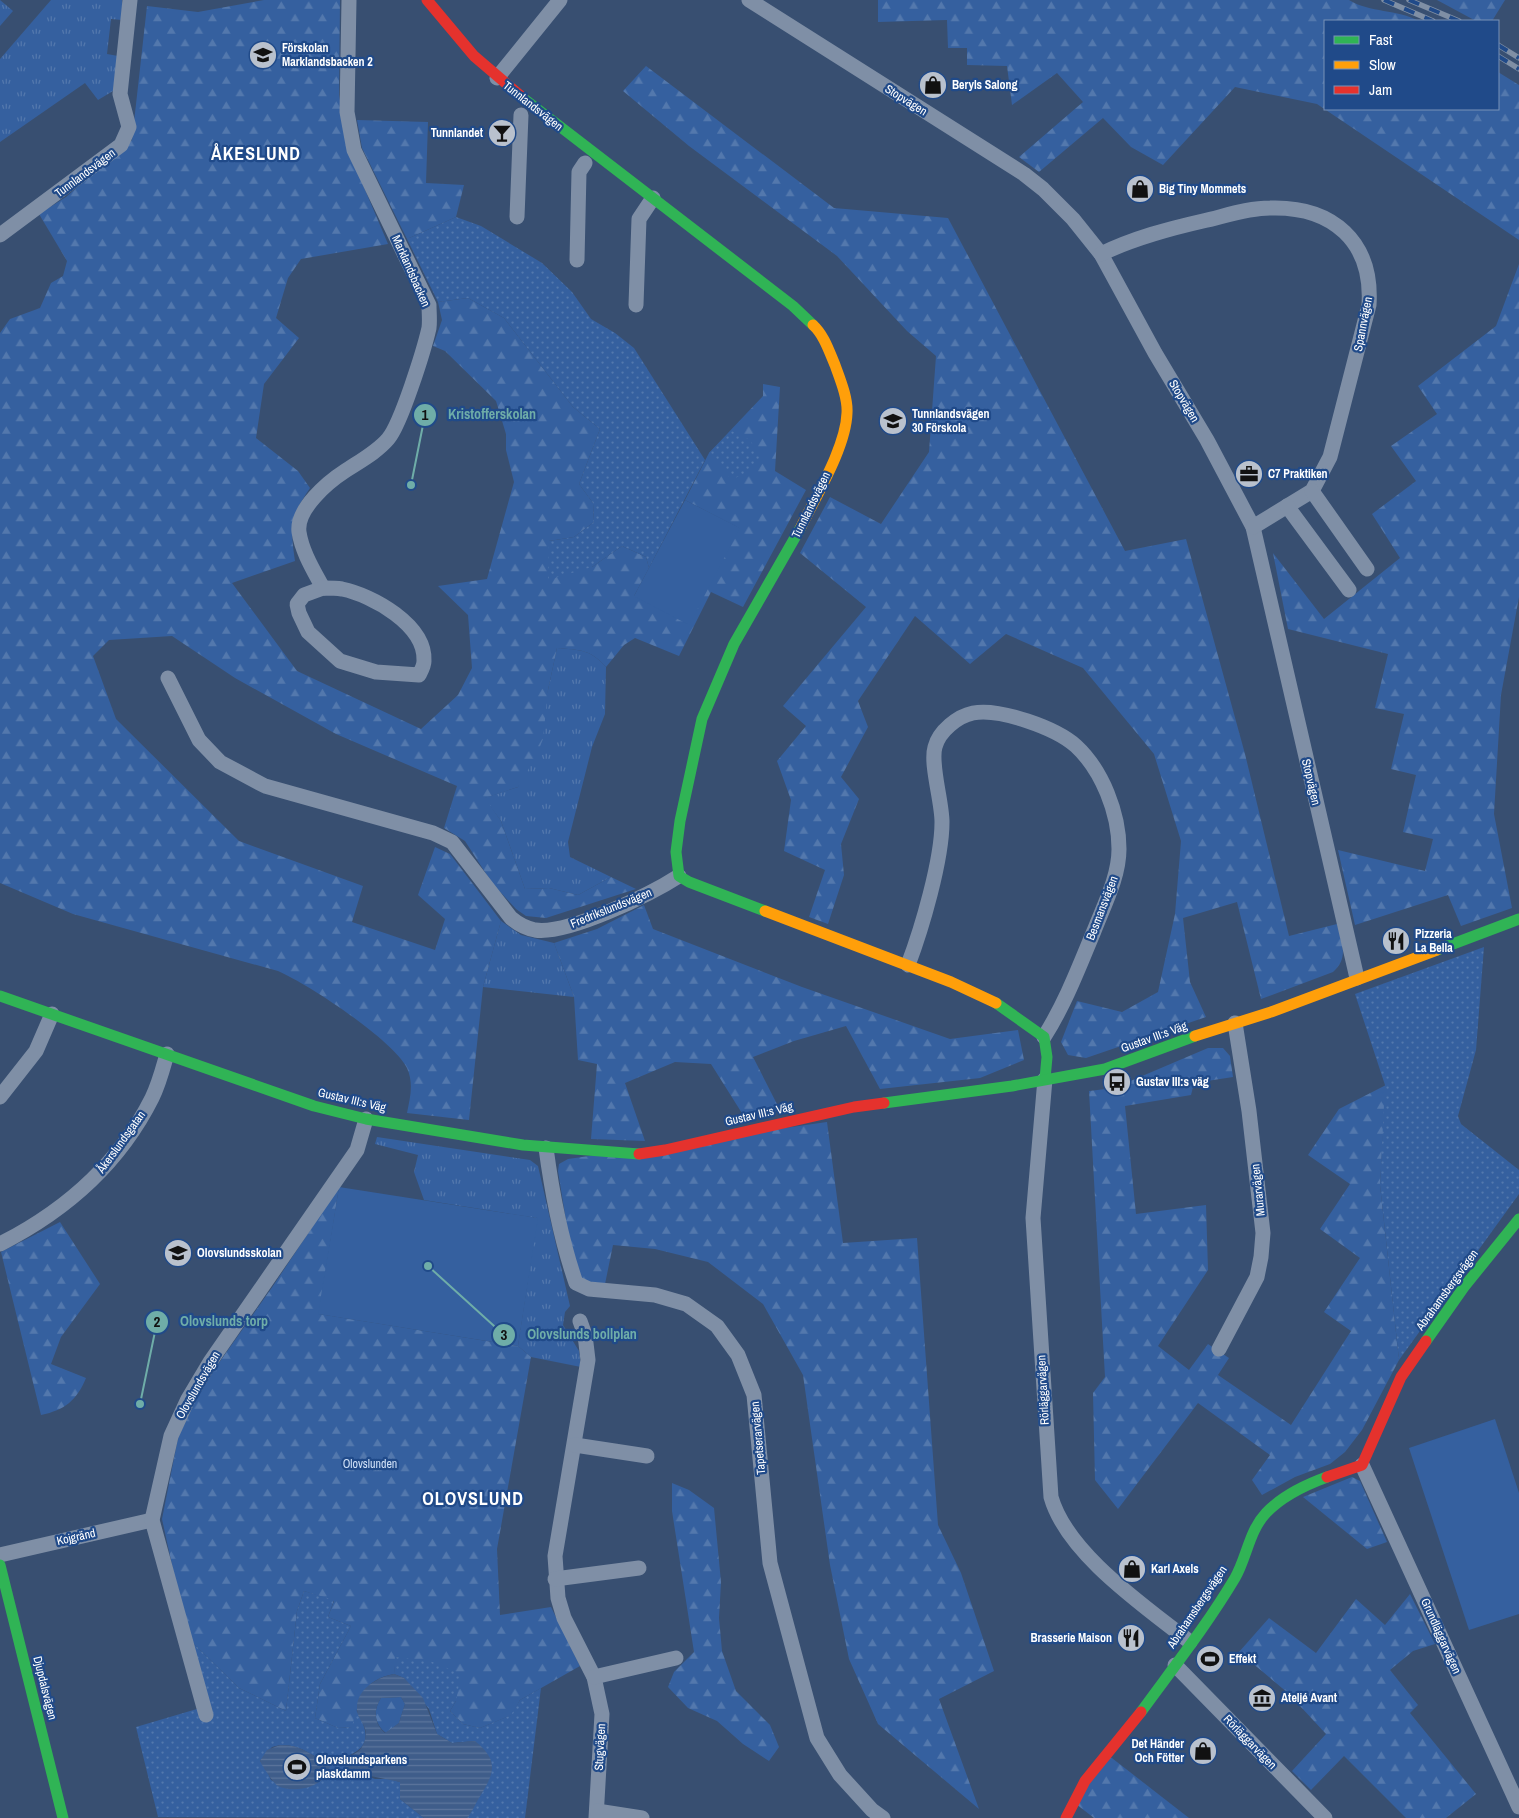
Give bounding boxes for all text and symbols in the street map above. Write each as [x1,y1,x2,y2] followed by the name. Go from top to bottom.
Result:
[1324,20,1499,110] legend
[1369,29,1393,50] text: Fast
[248,40,278,70] school or university icon: Förskolan Marklandsbacken 2
[282,40,373,70] place label: Förskolan Marklandsbacken 2
[1369,54,1396,75] text: Slow
[918,70,948,100] shop icon: Beryls Salong
[952,77,1018,93] place label: Beryls Salong
[500,78,566,134] street label: Tunnlandsvägen
[1369,79,1392,100] text: Jam
[882,81,930,119] street label: Stopvägen
[487,118,517,148] bar icon: Tunnlandet
[431,125,484,141] place label: Tunnlandet
[211,141,301,166] district label: ÅKESLUND
[51,145,119,201] street label: Tunnlandsvägen
[1125,174,1155,204] shop icon: Big Tiny Mommets
[1159,181,1247,197] place label: Big Tiny Mommets
[388,233,434,309] street label: Marklandsbacken
[1350,295,1376,353] street label: Spannvägen
[1165,377,1203,425] street label: Stopvägen
[413,400,546,429] callout: Kristofferskolan
[422,404,429,425] text: 1
[448,405,536,423] text: Kristofferskolan
[878,406,908,436] school or university icon: Tunnlandsvägen 30 Förskola
[912,406,989,436] place label: Tunnlandsvägen 30 Förskola
[1234,459,1264,489] office icon: C7 Praktiken
[1268,466,1328,482] place label: C7 Praktiken
[788,469,834,541] street label: Tunnlandsvägen
[1298,757,1324,807] street label: Stopvägen
[1082,873,1122,943] street label: Besmansvägen
[568,884,654,932] street label: Fredrikslundsvägen
[1381,926,1411,956] restaurant icon: Pizzeria La Bella
[1415,926,1453,956] place label: Pizzeria La Bella
[1119,1017,1190,1056] street label: Gustav III:s Väg
[1102,1067,1132,1097] bus stop icon: Gustav III:s väg
[1136,1074,1209,1090] place label: Gustav III:s väg
[316,1084,388,1116] street label: Gustav III:s Väg
[723,1098,795,1130] street label: Gustav III:s Väg
[92,1108,149,1177] street label: Åkerslundsgatan
[1247,1163,1269,1217] street label: Murarvägen
[163,1238,193,1268] school or university icon: Olovslundsskolan
[197,1245,282,1261] place label: Olovslundsskolan
[1412,1246,1482,1334] street label: Abrahamsbergsvägen
[145,1307,278,1336] callout: Olovslunds torp
[154,1311,161,1332] text: 2
[180,1312,268,1330] text: Olovslunds torp
[492,1320,647,1349] callout: Olovslunds bollplan
[501,1324,508,1345] text: 3
[527,1325,637,1343] text: Olovslunds bollplan
[172,1348,224,1422] street label: Olovslundsvägen
[1033,1355,1053,1425] street label: Rörläggarvägen
[747,1401,769,1475] street label: Tapetserarvägen
[343,1456,397,1472] park label: Olovslunden
[422,1486,524,1511] district label: OLOVSLUND
[55,1525,97,1549] street label: Kojgränd
[1117,1554,1147,1584] shop icon: Karl Axels
[1151,1561,1199,1577] place label: Karl Axels
[1163,1563,1231,1652] street label: Abrahamsbergsvägen
[1417,1596,1465,1676] street label: Grundläggarvägen
[1116,1623,1146,1653] restaurant icon: Brasserie Maison
[1031,1630,1112,1646] place label: Brasserie Maison
[1195,1644,1225,1674] sports icon: Effekt
[1229,1651,1257,1667] place label: Effekt
[29,1654,61,1722] street label: Djupdalsvägen
[1247,1683,1277,1713] museum icon: Ateljé Avant
[1281,1690,1338,1706] place label: Ateljé Avant
[1220,1711,1280,1773] street label: Rörläggarvägen
[591,1723,609,1771] street label: Stugvägen
[1132,1736,1184,1766] place label: Det Händer Och Fötter
[1188,1736,1218,1766] shop icon: Det Händer Och Fötter
[282,1752,312,1782] sports icon: Olovslundsparkens plaskdamm
[316,1752,408,1782] place label: Olovslundsparkens plaskdamm

